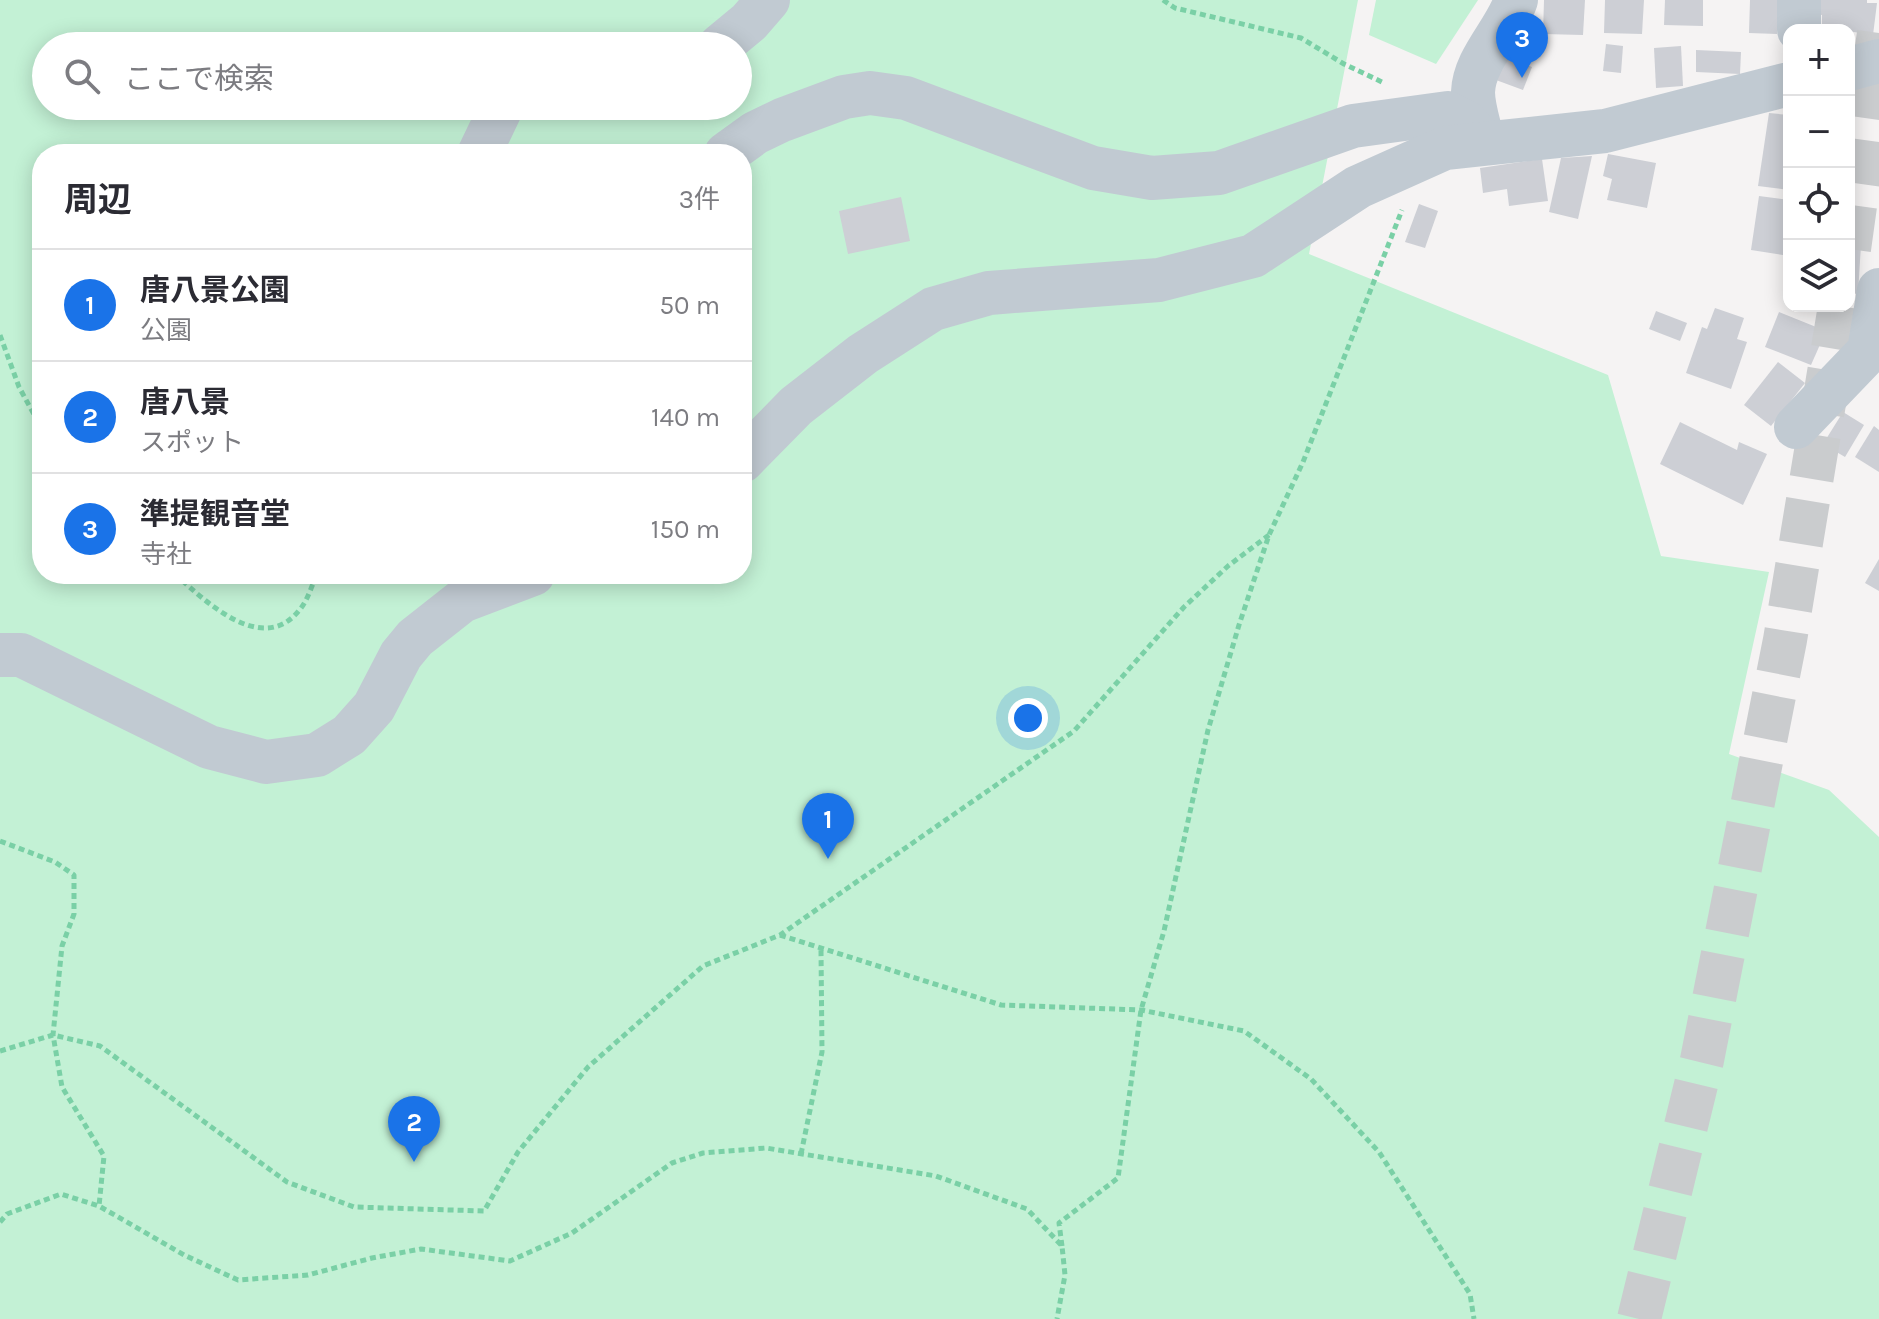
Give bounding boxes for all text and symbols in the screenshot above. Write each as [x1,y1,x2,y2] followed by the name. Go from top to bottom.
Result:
[1496,12,1548,78] pin: 3
[1783,24,1855,312] map controls
[1783,24,1855,96] button: +
[32,32,752,120] search box
[60,54,104,98] icon: search
[124,61,274,97] text: ここで検索
[1783,96,1855,168] button: −
[1783,168,1855,240] button: locate
[64,180,132,220] text: 周辺
[679,184,720,215] text: 3件
[1783,240,1855,312] button: layers
[140,272,290,308] text: 唐八景公園
[85,290,95,321] text: 1
[659,290,720,321] text: 50 m
[140,315,192,346] text: 公園
[140,384,230,420] text: 唐八景
[82,402,98,433] text: 2
[651,402,720,433] text: 140 m
[140,427,244,458] text: スポット
[140,496,290,532] text: 準提観音堂
[82,514,98,545] text: 3
[651,514,720,545] text: 150 m
[140,539,192,570] text: 寺社
[1008,698,1048,738] your location
[802,793,854,859] pin: 1
[388,1096,440,1162] pin: 2

